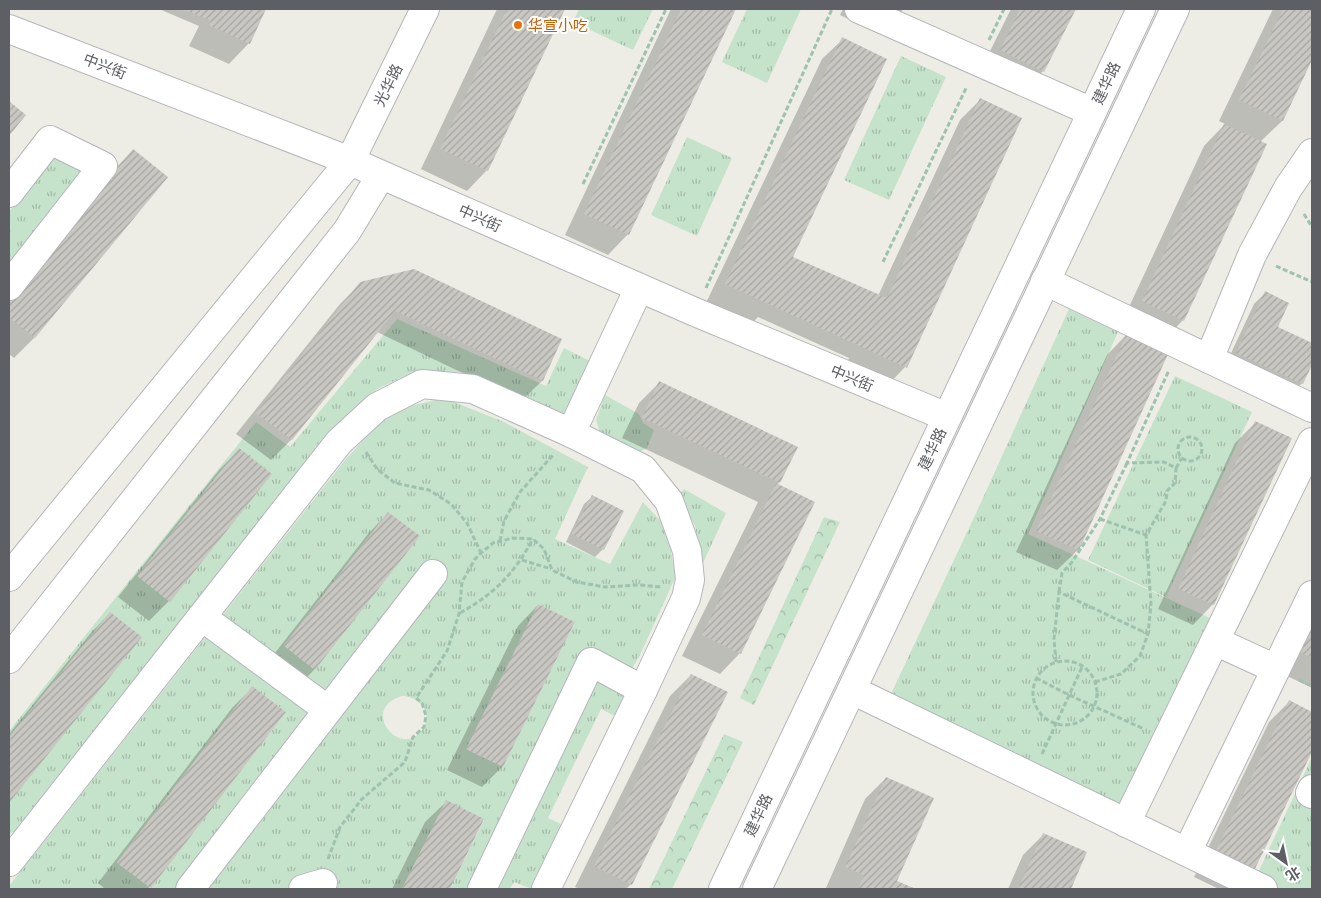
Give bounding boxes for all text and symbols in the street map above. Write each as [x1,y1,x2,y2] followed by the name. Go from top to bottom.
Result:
[528,16,588,35] place label: 华宣小吃
[512,19,524,31] marker: 华宣小吃
[81,49,129,83] street label: 中兴街
[1088,59,1124,107] street label: 建华路
[370,61,406,109] street label: 光华路
[456,200,504,236] street label: 中兴街
[828,360,876,396] street label: 中兴街
[914,425,950,473] street label: 建华路
[740,791,776,839] street label: 建华路
[1261,838,1311,888] north arrow
[1282,863,1304,885] text: 北

